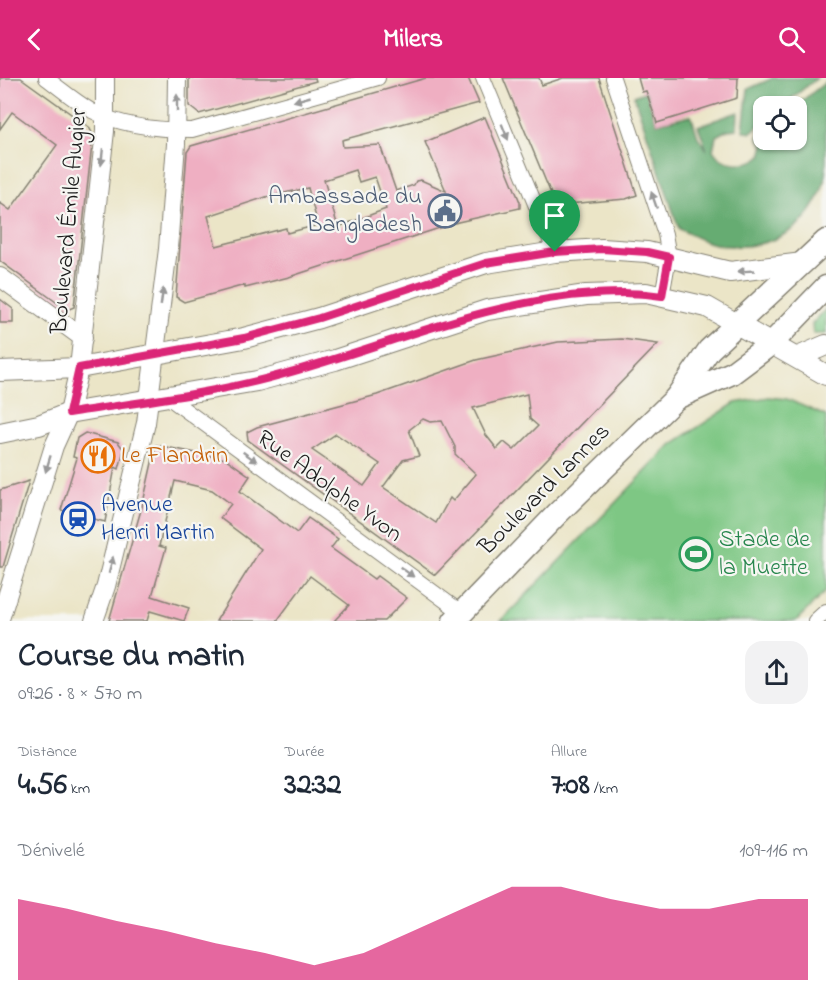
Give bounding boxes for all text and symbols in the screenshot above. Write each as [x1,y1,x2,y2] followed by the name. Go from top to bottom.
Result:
[383,20,443,59] text: Milers
[18,23,51,56] icon: back
[775,23,808,56] icon: search
[172,94,182,113] one-way arrow
[293,95,311,105] one-way arrow
[753,96,807,150] map controls
[753,96,807,150] button: locate
[43,106,97,336] street label: Boulevard Émile Augier
[501,123,510,141] one-way arrow
[97,148,107,167] one-way arrow
[268,180,422,243] place label: Ambassade du Bangladesh
[529,190,580,252] pin
[649,191,658,209] one-way arrow
[427,193,463,229] public building icon: Ambassade du Bangladesh
[538,199,571,232] icon: arrive
[736,267,755,276] one-way arrow
[157,288,166,307] one-way arrow
[470,416,619,565] street label: Boulevard Lannes
[249,422,409,552] street label: Rue Adolphe Yvon
[80,438,116,474] restaurant icon: Le Flandrin
[121,439,228,474] place label: Le Flandrin
[242,451,258,463] one-way arrow
[43,455,52,473] one-way arrow
[101,488,214,551] place label: Avenue Henri Martin
[60,501,96,537] station icon: Avenue Henri Martin
[719,523,810,586] place label: Stade de la Muette
[678,536,714,572] sports icon: Stade de la Muette
[107,556,117,574] one-way arrow
[400,566,415,578] one-way arrow
[18,633,244,681] text: Course du matin
[745,641,808,704] button: share
[18,680,142,709] text: 09:26 · 8 × 570 m
[18,740,77,764] text: Distance
[284,740,324,764] text: Durée
[551,740,587,764] text: Allure
[18,764,67,808] text: 4.56
[284,764,341,808] text: 32:32
[551,764,590,808] text: 7:08
[67,777,90,801] text: km
[590,777,618,801] text: /km
[18,837,85,866] text: Dénivelé
[739,837,808,866] text: 109–116 m

